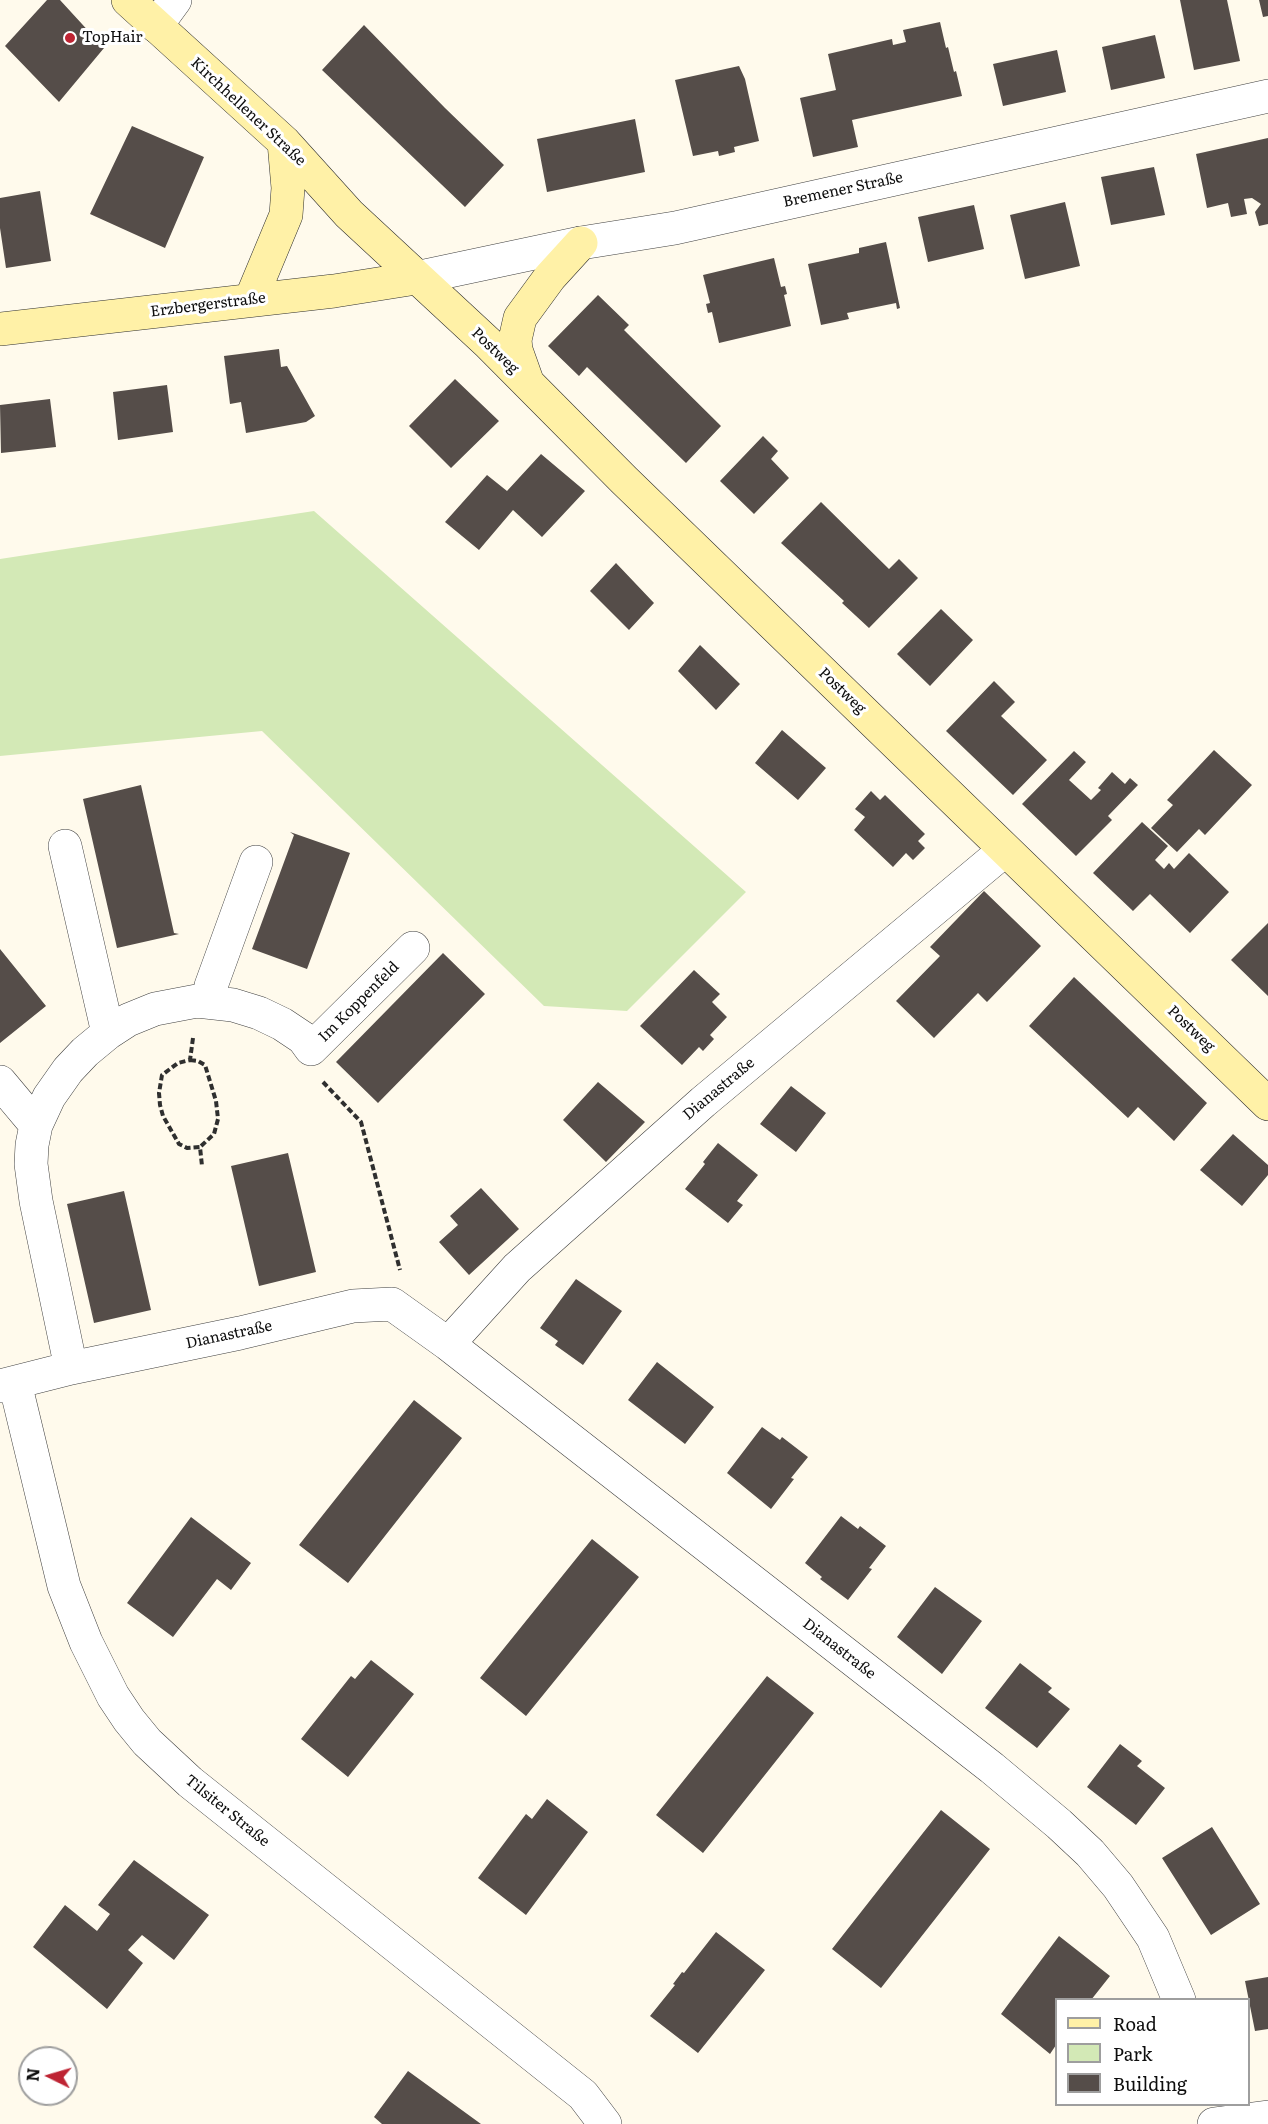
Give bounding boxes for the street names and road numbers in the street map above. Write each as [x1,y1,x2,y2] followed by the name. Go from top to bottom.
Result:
[187,54,309,170] street label: Kirchhellener Straße
[782,169,904,211] street label: Bremener Straße
[149,289,267,321] street label: Erzbergerstraße
[468,324,522,378] street label: Postweg
[815,664,869,718] street label: Postweg
[315,958,403,1046] street label: Im Koppenfeld
[1164,1002,1218,1056] street label: Postweg
[680,1054,758,1124] street label: Dianastraße
[184,1317,274,1353] street label: Dianastraße
[799,1615,879,1683] street label: Dianastraße
[181,1771,273,1851] street label: Tilsiter Straße

